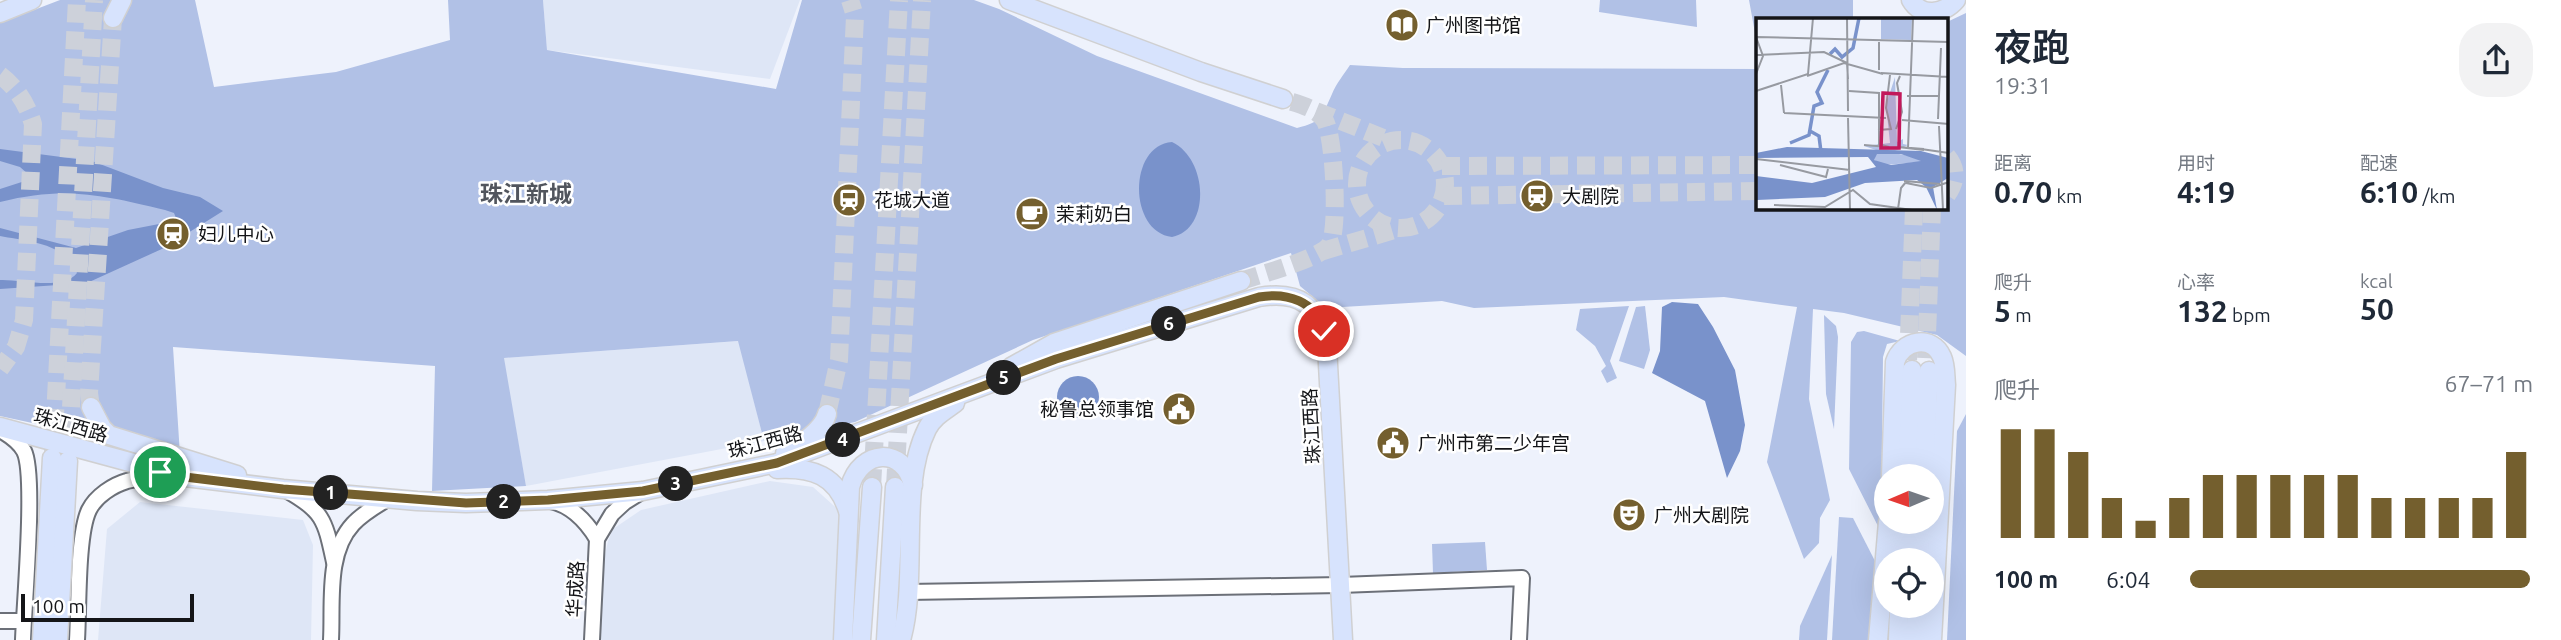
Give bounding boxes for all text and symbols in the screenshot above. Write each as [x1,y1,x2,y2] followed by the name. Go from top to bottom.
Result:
[1383,6,1421,44] library icon: 广州图书馆
[1426,14,1521,36] place label: 广州图书馆
[1756,18,1948,210] inset map
[2459,23,2533,97] button: share
[1994,26,2070,68] text: 夜跑
[1994,73,2052,98] text: 19:31
[1994,152,2032,174] text: 距离
[2177,152,2215,174] text: 用时
[2360,152,2398,174] text: 配速
[1994,175,2052,209] text: 0.70
[2177,175,2235,209] text: 4:19
[2360,175,2418,209] text: 6:10
[1518,177,1556,215] station icon: 大剧院
[480,181,572,206] district label: 珠江新城
[830,181,868,219] station icon: 花城大道
[1562,185,1619,207] place label: 大剧院
[2052,185,2082,207] text: km
[2418,185,2456,207] text: /km
[874,189,950,211] place label: 花城大道
[1013,195,1051,233] cafe icon: 茉莉奶白
[1056,203,1132,225] place label: 茉莉奶白
[154,215,192,253] station icon: 妇儿中心
[198,223,274,245] place label: 妇儿中心
[2360,270,2393,292] text: kcal
[1994,271,2032,293] text: 爬升
[2177,271,2215,293] text: 心率
[2360,292,2394,326] text: 50
[1994,294,2011,328] text: 5
[2177,294,2228,328] text: 132
[1294,301,1354,361] pin
[2011,304,2032,326] text: m
[2228,304,2271,326] text: bpm
[1152,306,1186,342] pin: 6
[1163,312,1174,334] text: 6
[1305,312,1343,350] icon: check
[986,360,1021,396] pin: 5
[998,366,1009,388] text: 5
[2445,371,2533,396] text: 67–71 m
[1994,377,2040,402] text: 爬升
[1298,387,1324,465] street label: 珠江西路
[1160,390,1198,428] public building icon: 秘鲁总领事馆
[1040,398,1154,420] place label: 秘鲁总领事馆
[31,404,111,446] street label: 珠江西路
[725,422,805,462] street label: 珠江西路
[826,422,860,458] pin: 4
[1374,424,1412,462] public building icon: 广州市第二少年宫
[837,428,848,450] text: 4
[1418,432,1570,454] place label: 广州市第二少年宫
[130,442,190,502] pin
[141,453,179,491] icon: arrive
[1874,464,1944,534] north arrow
[1874,464,1944,618] map controls
[658,466,694,502] pin: 3
[670,472,681,494] text: 3
[314,476,348,510] pin: 1
[325,481,336,503] text: 1
[486,484,522,520] pin: 2
[498,490,509,512] text: 2
[1610,496,1648,534] theatre icon: 广州大剧院
[1654,504,1749,526] place label: 广州大剧院
[1874,548,1944,618] button: locate
[563,560,587,618] street label: 华成路
[1994,567,2058,592] text: 100 m
[2106,567,2151,592] text: 6:04
[21,591,194,623] scale bar
[32,595,85,617] text: 100 m

